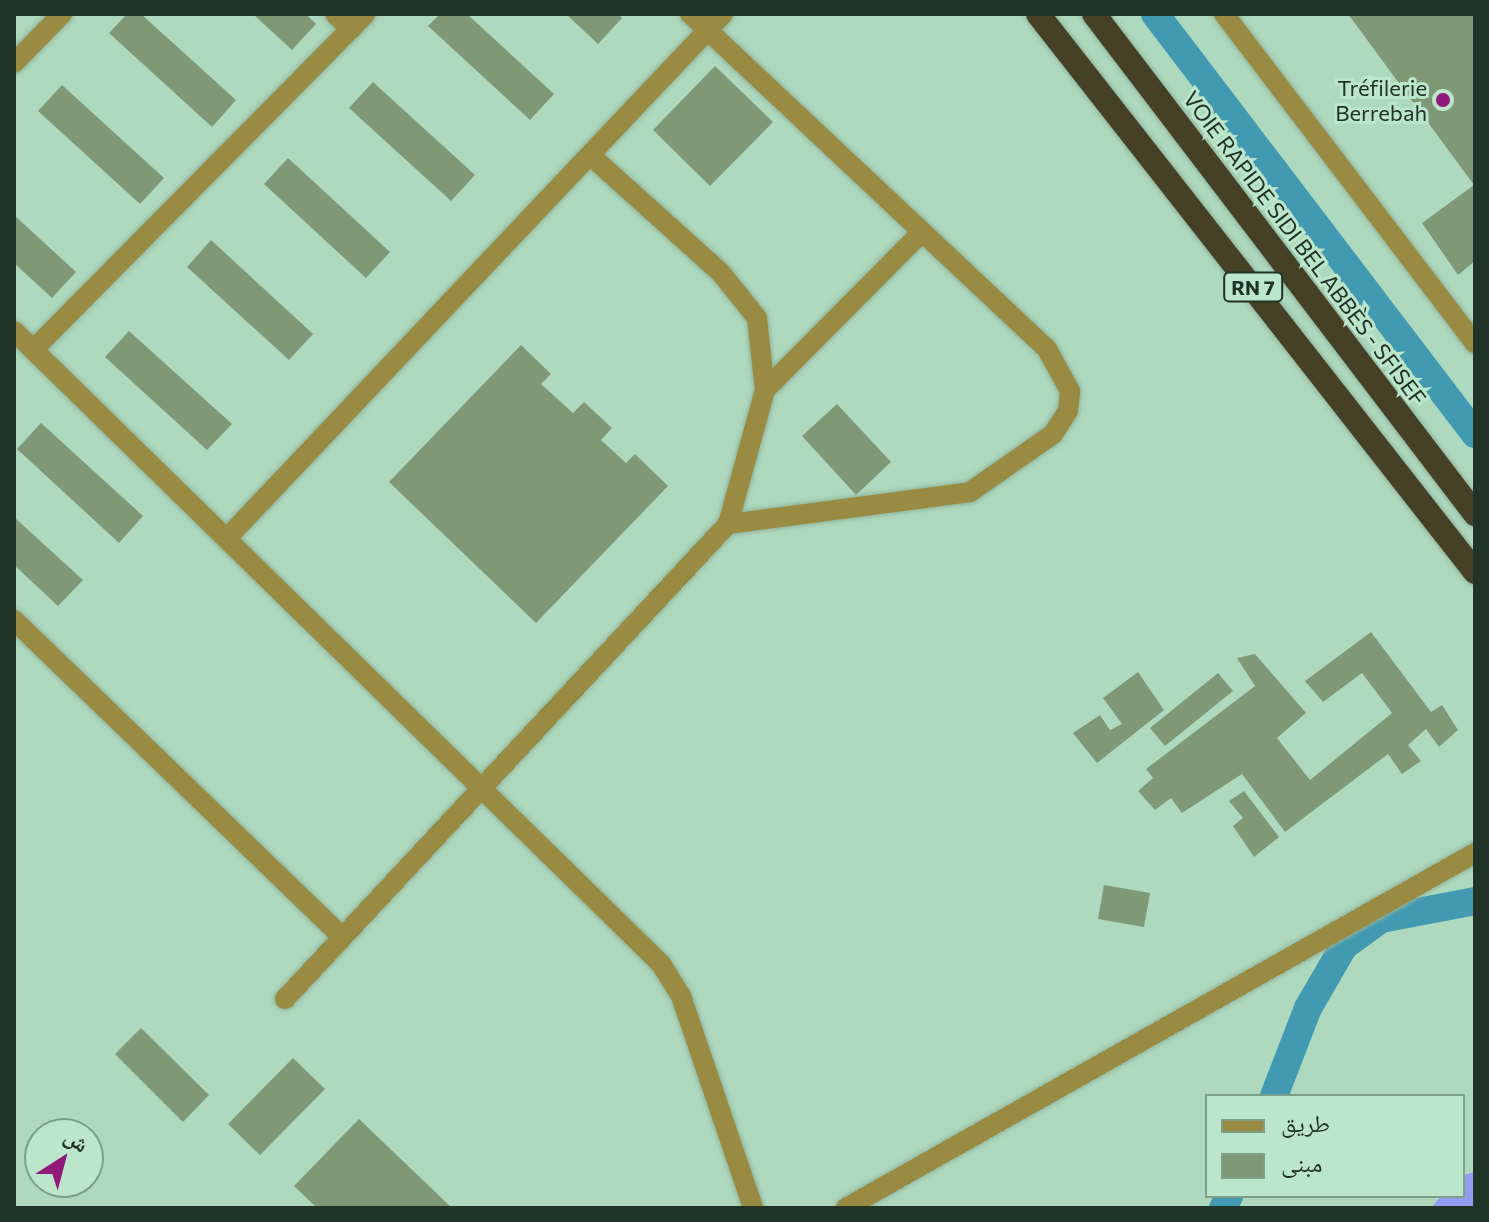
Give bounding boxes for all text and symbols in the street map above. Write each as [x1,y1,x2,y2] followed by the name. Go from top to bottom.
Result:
[1335,74,1427,126] place label: Tréfilerie Berrebah
[1178,86,1432,410] street label: VOIE RAPIDE SIDI BEL ABBÈS - SFISEF
[1434,91,1452,109] marker: Tréfilerie Berrebah
[1223,271,1283,303] road number: RN 7
[1205,1094,1465,1198] legend
[1281,1108,1330,1137] text: طريق
[24,1118,104,1198] north arrow
[60,1122,95,1158] text: ش
[1281,1148,1322,1177] text: مبنى

